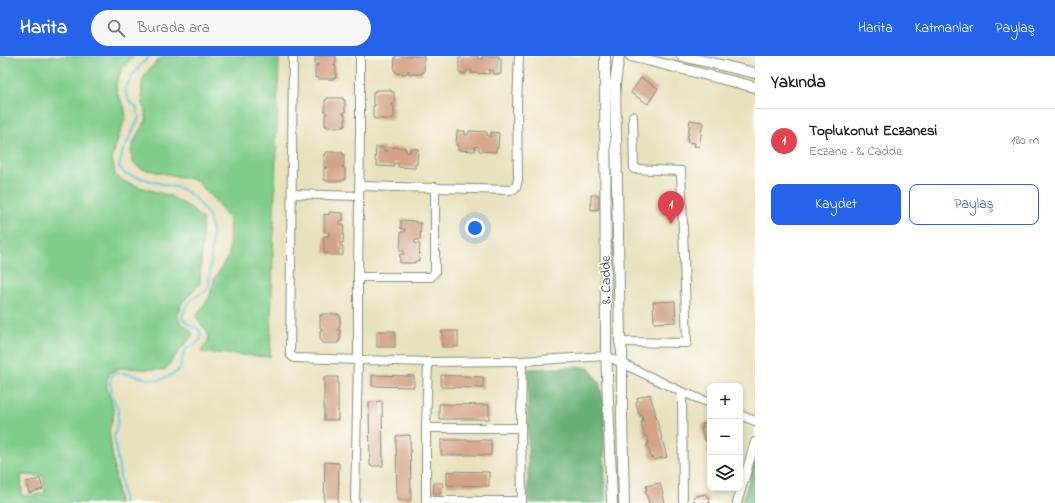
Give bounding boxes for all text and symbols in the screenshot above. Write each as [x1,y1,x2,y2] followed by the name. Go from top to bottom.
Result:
[91,10,371,46] search box
[20,15,67,42] text: Harita
[105,17,127,39] icon: search
[137,17,210,39] text: Burada ara
[858,18,893,39] text: Harita
[915,18,973,39] text: Katmanlar
[995,18,1035,39] text: Paylaş
[771,70,826,95] text: Yakında
[809,120,937,142] text: Toplukonut Eczanesi
[782,131,786,150] text: 1
[1011,131,1039,150] text: 180 m
[809,142,902,161] text: Eczane · 8. Cadde
[771,184,901,225] button: Kaydet
[909,184,1039,225] button: Paylaş
[658,191,684,224] pin: 1
[465,218,485,238] your location
[596,255,617,305] street label: 8. Cadde
[707,383,743,491] map controls
[707,383,743,419] button: +
[707,419,743,455] button: −
[707,455,743,491] button: layers

